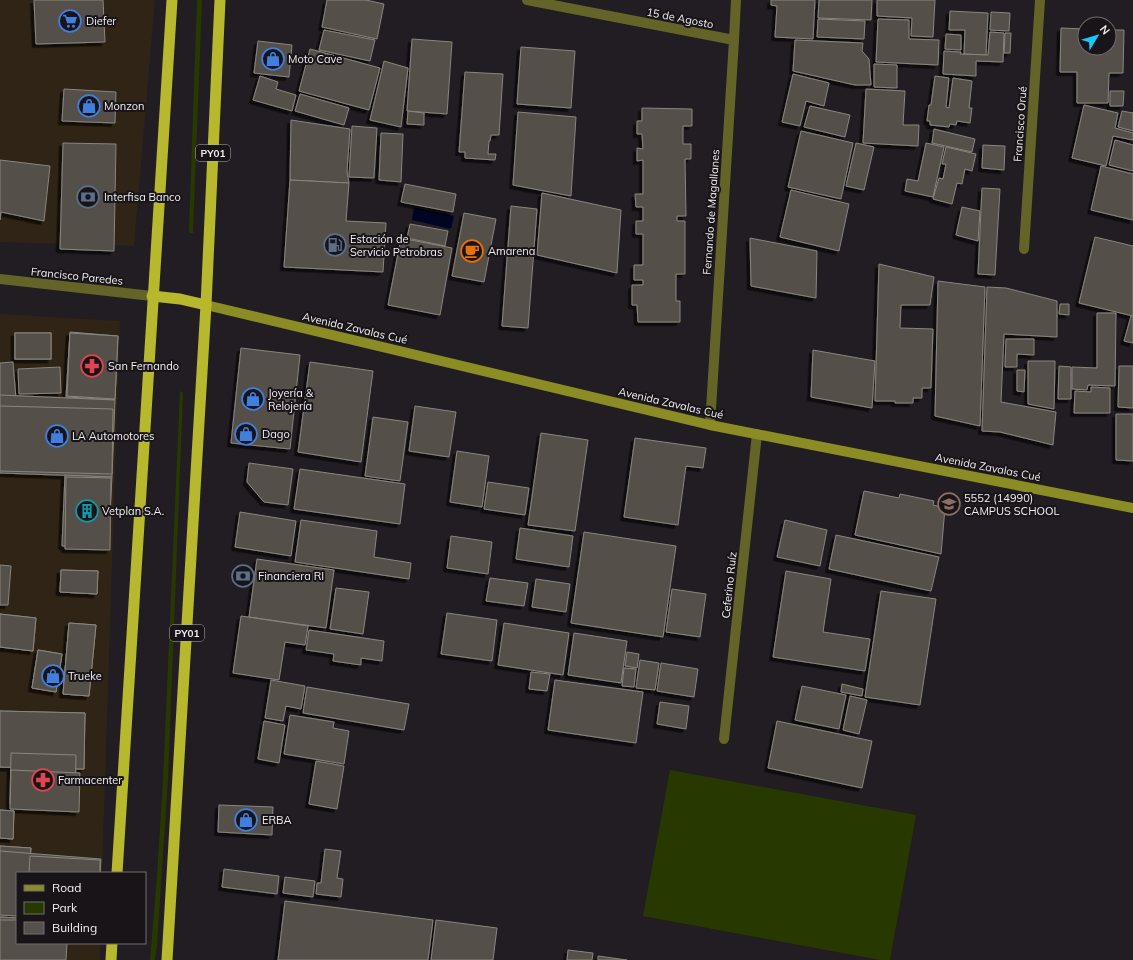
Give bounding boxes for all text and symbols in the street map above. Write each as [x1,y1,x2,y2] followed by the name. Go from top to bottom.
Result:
[645,5,715,31] street label: 15 de Agosto
[57,8,83,34] supermarket icon: Diefer
[86,14,116,28] place label: Diefer
[1077,16,1117,56] north arrow
[1097,22,1113,37] text: N
[260,46,286,72] shop icon: Moto Cave
[288,52,342,66] place label: Moto Cave
[1010,86,1030,162] street label: Francisco Orué
[76,93,102,119] shop icon: Monzon
[104,99,145,113] place label: Monzon
[196,145,230,161] road number: PY01
[700,149,722,275] street label: Fernando de Magallanes
[75,184,101,210] bank icon: Interfisa Banco
[104,190,181,204] place label: Interfisa Banco
[322,232,348,258] fuel station icon: Estación de Servicio Petrobras
[350,232,442,259] place label: Estación de Servicio Petrobras
[459,238,485,264] cafe icon: Amarena
[488,244,535,258] place label: Amarena
[30,264,124,288] street label: Francisco Paredes
[301,309,409,347] street label: Avenida Zavalas Cué
[79,353,105,379] pharmacy icon: San Fernando
[108,359,179,373] place label: San Fernando
[617,384,725,422] street label: Avenida Zavalas Cué
[240,386,266,412] shop icon: Joyería & Relojería
[268,386,314,413] place label: Joyería & Relojería
[233,421,259,447] shop icon: Dago
[44,423,70,449] shop icon: LA Automotores
[262,427,290,441] place label: Dago
[72,429,155,443] place label: LA Automotores
[934,450,1042,484] street label: Avenida Zavalas Cué
[936,491,962,517] school or university icon: 5552 (14990) CAMPUS SCHOOL
[964,491,1060,518] place label: 5552 (14990) CAMPUS SCHOOL
[74,498,100,524] building icon: Vetplan S.A.
[102,504,164,518] place label: Vetplan S.A.
[719,551,740,619] street label: Ceferino Ruíz
[230,563,256,589] bank icon: Financiera RI
[258,569,324,583] place label: Financiera RI
[170,625,204,641] road number: PY01
[40,663,66,689] shop icon: Trueke
[68,669,102,683] place label: Trueke
[30,767,56,793] pharmacy icon: Farmacenter
[58,773,122,787] place label: Farmacenter
[233,807,259,833] shop icon: ERBA
[262,813,292,827] place label: ERBA
[16,872,146,944] legend
[52,880,81,895] text: Road
[52,900,78,915] text: Park
[52,920,97,935] text: Building

